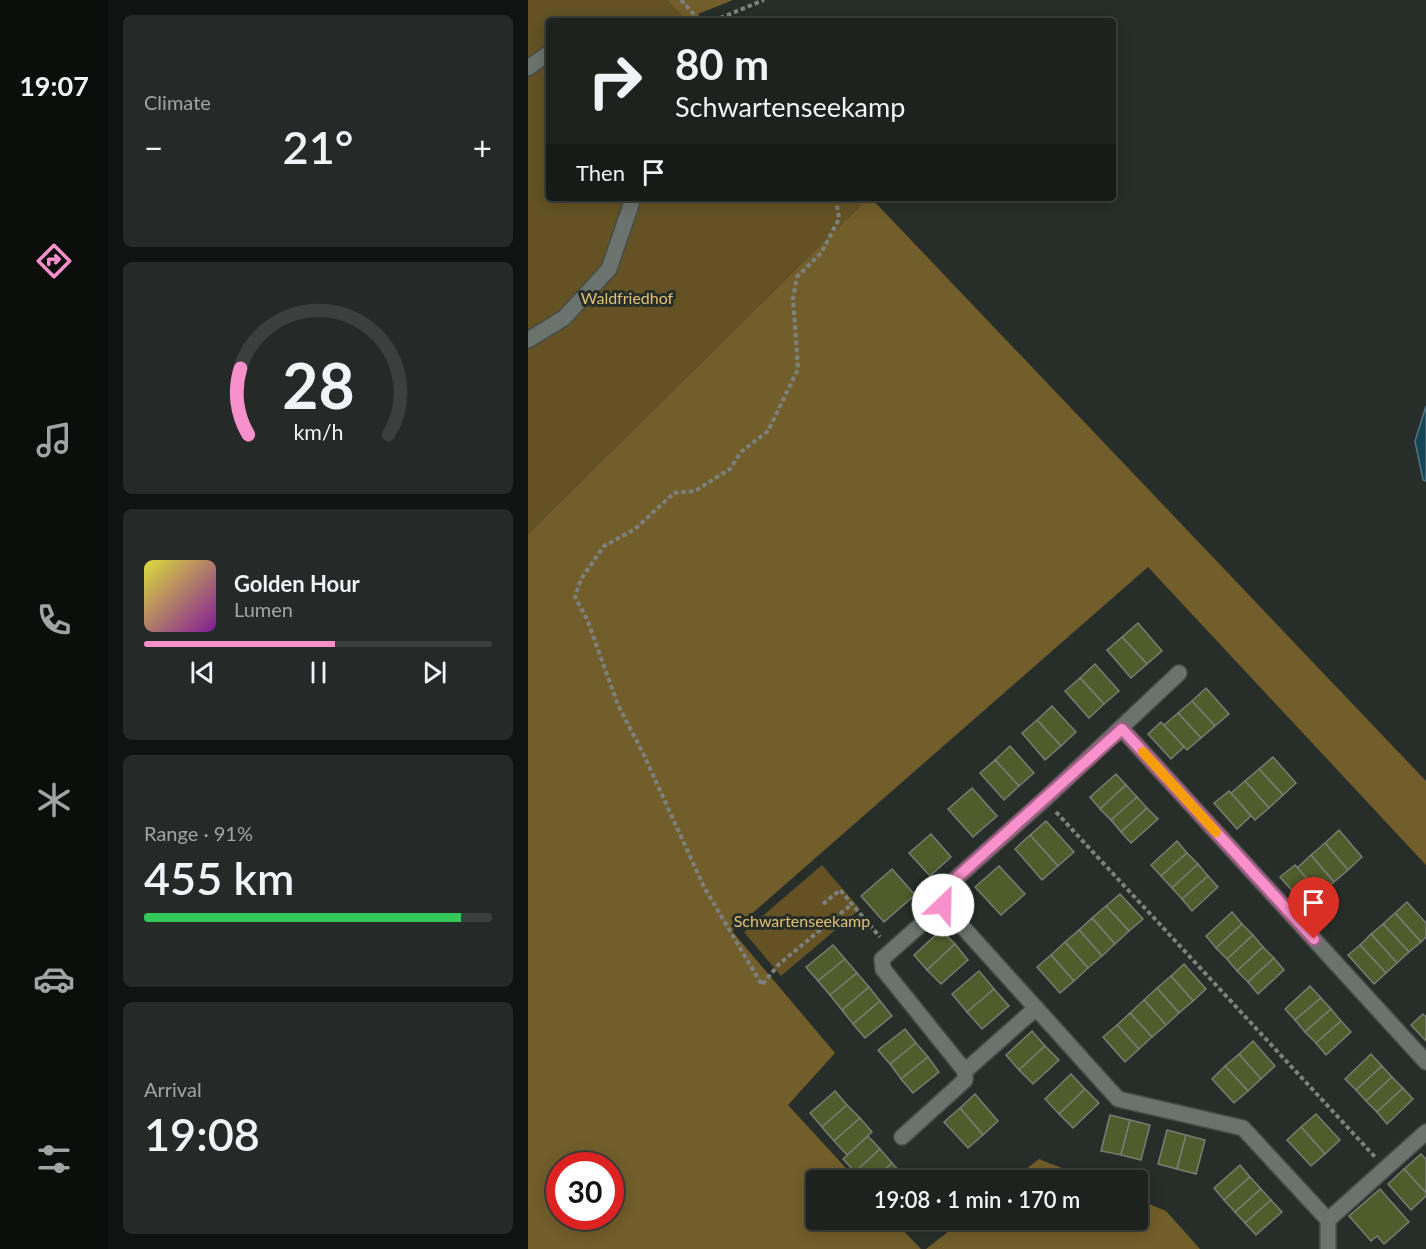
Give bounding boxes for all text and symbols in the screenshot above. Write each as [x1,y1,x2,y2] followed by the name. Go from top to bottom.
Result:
[675,39,769,89] text: 80 m
[576,42,654,120] icon: right
[19,69,89,102] text: 19:07
[144,90,211,114] text: Climate
[675,90,905,123] text: Schwartenseekamp
[283,120,353,174] text: 21°
[144,127,163,167] text: −
[473,127,492,167] text: +
[637,156,670,189] icon: arrive
[576,159,625,186] text: Then
[33,240,75,282] icon: directions
[581,288,674,307] park label: Waldfriedhof
[282,347,354,422] text: 28
[33,419,75,461] icon: music
[293,419,343,445] text: km/h
[234,570,360,597] text: Golden Hour
[234,597,293,621] text: Lumen
[33,599,75,641] icon: phone
[186,656,219,689] icon: previous
[302,656,335,689] icon: pause
[418,656,451,689] icon: next
[33,779,75,821] icon: climate
[144,821,253,845] text: Range · 91%
[144,851,294,905] text: 455 km
[911,873,975,937] position arrow
[1288,877,1339,939] pin
[1297,886,1330,919] icon: arrive
[734,911,870,930] park label: Schwartenseekamp
[33,958,75,1000] icon: car
[144,1077,202,1101] text: Arrival
[144,1107,260,1161] text: 19:08
[33,1138,75,1180] icon: filters
[546,1152,624,1230] speed limit sign: 30
[874,1186,1080,1213] text: 19:08 · 1 min · 170 m

